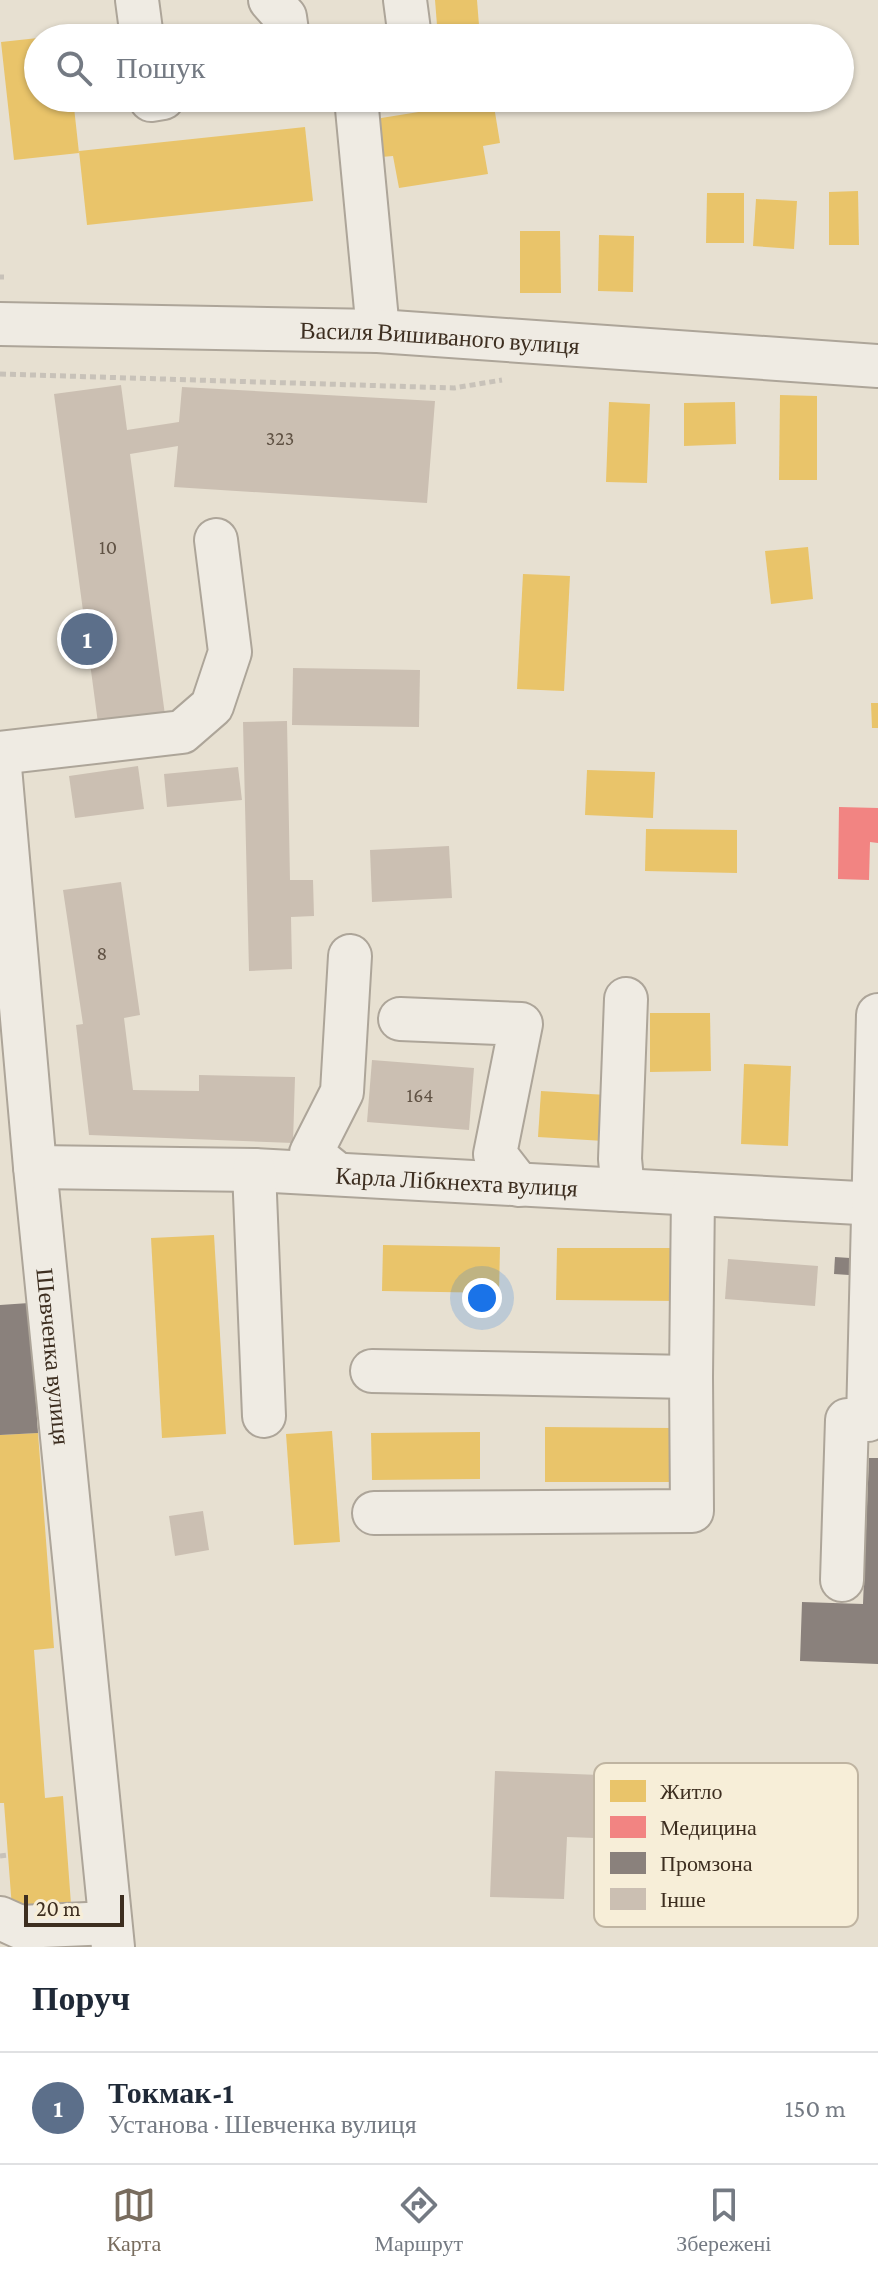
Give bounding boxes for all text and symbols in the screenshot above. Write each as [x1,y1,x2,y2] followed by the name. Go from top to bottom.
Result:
[24,24,854,112] search box
[52,46,96,90] icon: search
[116,51,205,84] text: Пошук
[300,316,581,359] street label: Василя Вишиваного вулиця
[266,427,294,449] house number: 323
[99,536,117,558] house number: 10
[61,609,113,669] pin: 1
[97,942,107,964] house number: 8
[406,1084,434,1106] house number: 164
[335,1161,579,1201] street label: Карла Лібкнехта вулиця
[32,1267,76,1446] street label: Шевченка вулиця
[462,1278,502,1318] your location
[594,1763,858,1927] legend
[660,1779,723,1804] text: Житло
[660,1815,757,1840] text: Медицина
[660,1851,753,1876] text: Промзона
[660,1887,706,1912] text: Інше
[24,1891,124,1927] scale bar
[36,1896,81,1921] text: 20 m
[32,1980,130,2017] text: Поруч
[108,2076,234,2109] text: Токмак-1
[53,2094,63,2123] text: 1
[785,2094,846,2123] text: 150 m
[108,2110,417,2139] text: Установа · Шевченка вулиця
[107,2183,161,2257] tab: Карта
[374,2183,463,2257] tab: Маршрут
[676,2183,771,2257] tab: Збережені

